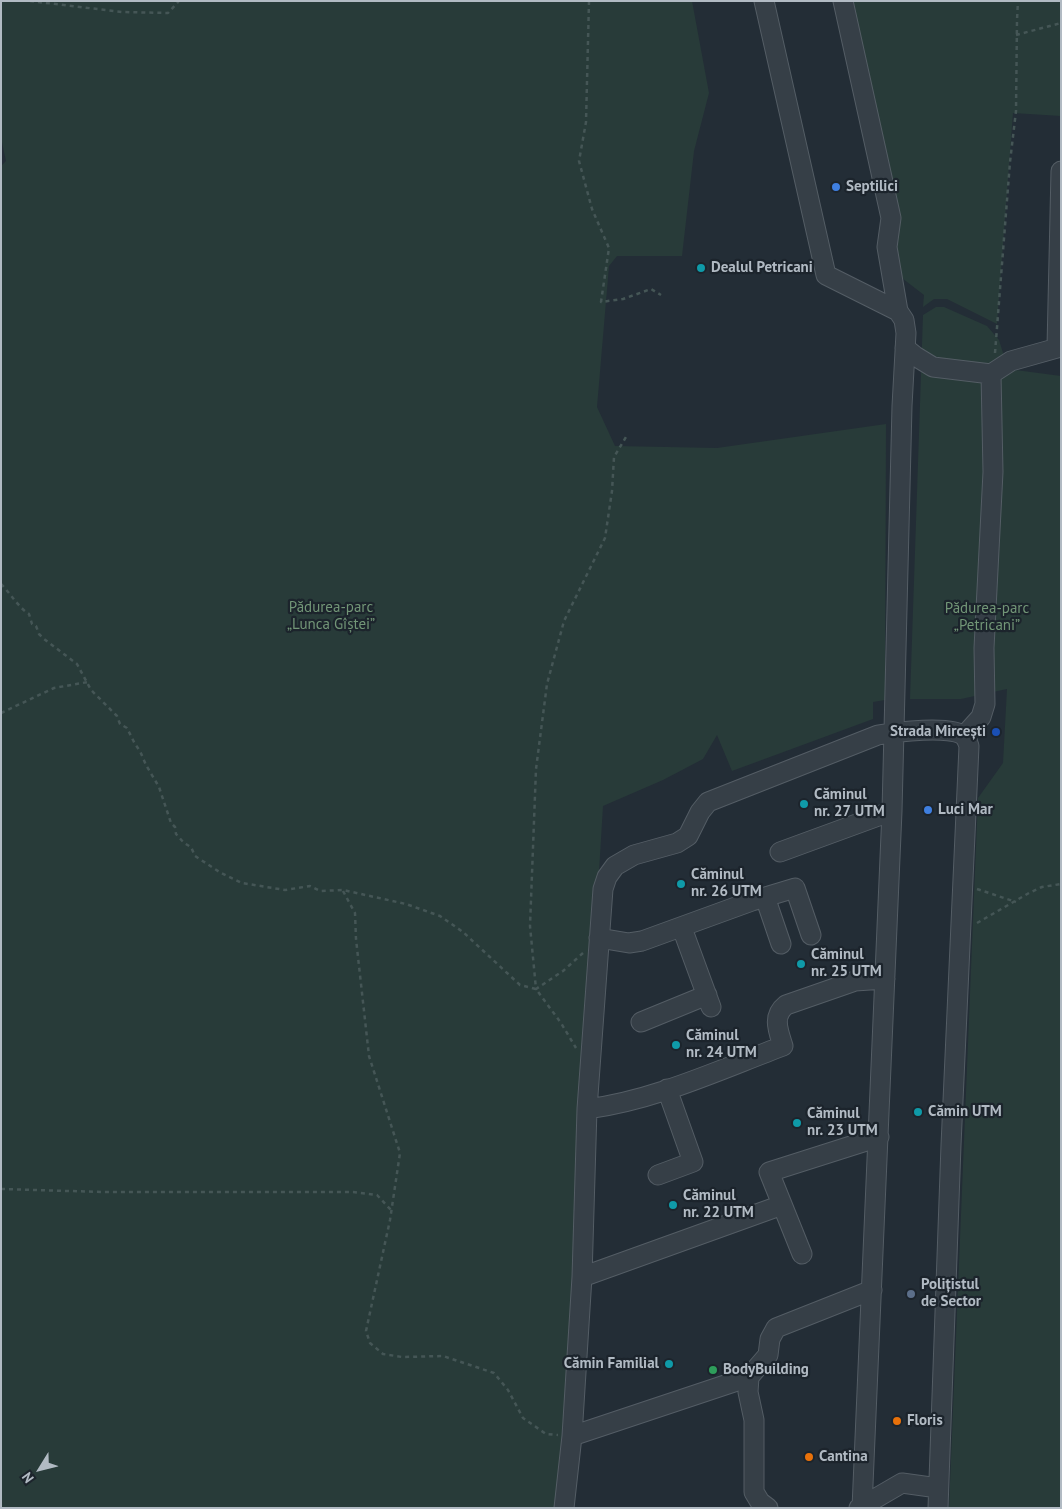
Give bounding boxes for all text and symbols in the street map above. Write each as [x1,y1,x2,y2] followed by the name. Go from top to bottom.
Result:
[846,178,898,196] place label: Septilici
[830,181,842,193] marker: Septilici
[711,259,813,277] place label: Dealul Petricani
[695,262,707,274] marker: Dealul Petricani
[287,599,375,634] park label: Pădurea-parc „Lunca Gîștei”
[945,600,1029,635] park label: Pădurea-parc „Petricani”
[890,723,986,741] place label: Strada Mircești
[990,726,1002,738] marker: Strada Mircești
[814,786,885,821] place label: Căminul nr. 27 UTM
[798,798,810,810] marker: Căminul nr. 27 UTM
[938,801,993,819] place label: Luci Mar
[922,804,934,816] marker: Luci Mar
[691,866,762,901] place label: Căminul nr. 26 UTM
[675,878,687,890] marker: Căminul nr. 26 UTM
[811,946,882,981] place label: Căminul nr. 25 UTM
[795,958,807,970] marker: Căminul nr. 25 UTM
[686,1027,757,1062] place label: Căminul nr. 24 UTM
[670,1039,682,1051] marker: Căminul nr. 24 UTM
[928,1103,1002,1121] place label: Cămin UTM
[807,1105,878,1140] place label: Căminul nr. 23 UTM
[912,1106,924,1118] marker: Cămin UTM
[791,1117,803,1129] marker: Căminul nr. 23 UTM
[683,1187,754,1222] place label: Căminul nr. 22 UTM
[667,1199,679,1211] marker: Căminul nr. 22 UTM
[921,1276,981,1311] place label: Polițistul de Sector
[905,1288,917,1300] marker: Polițistul de Sector
[564,1355,659,1373] place label: Cămin Familial
[663,1358,675,1370] marker: Cămin Familial
[723,1361,809,1379] place label: BodyBuilding
[707,1364,719,1376] marker: BodyBuilding
[907,1412,943,1430] place label: Floris
[891,1415,903,1427] marker: Floris
[15,1444,65,1494] north arrow
[819,1448,868,1466] place label: Cantina
[803,1451,815,1463] marker: Cantina
[18,1469,38,1487] text: N

